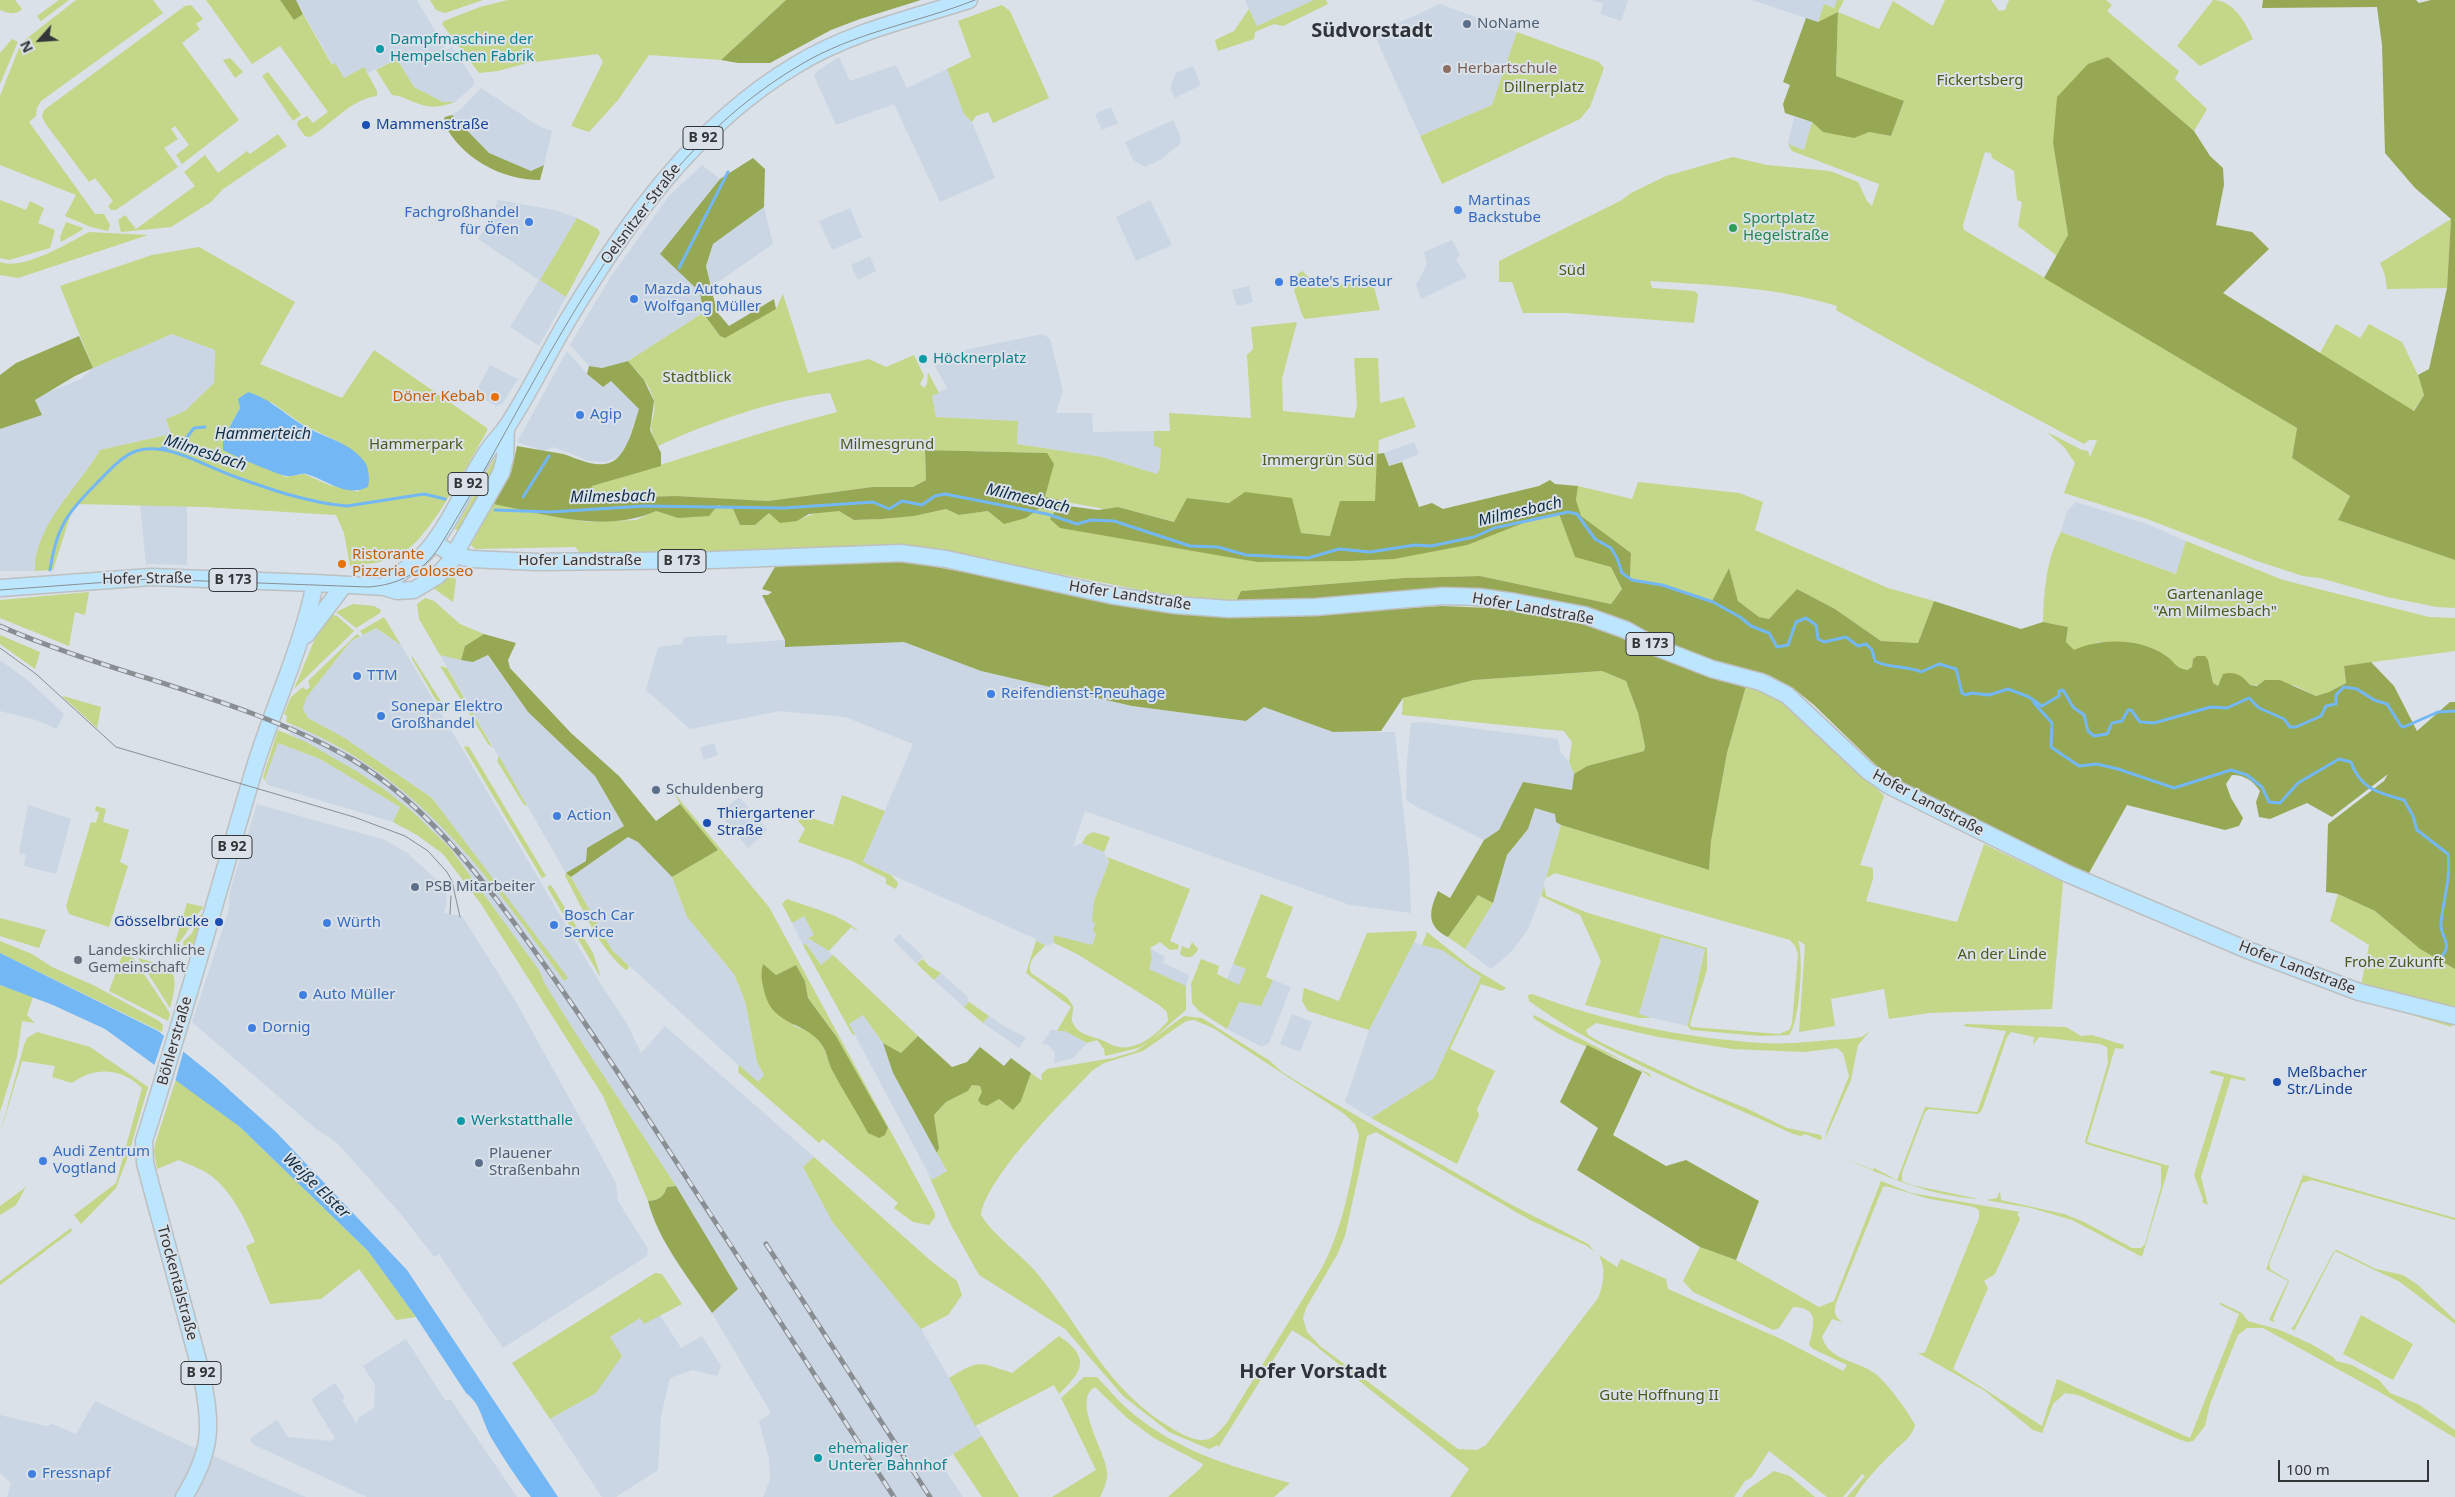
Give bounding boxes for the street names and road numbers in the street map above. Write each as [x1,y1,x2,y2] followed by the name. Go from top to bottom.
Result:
[683,126,723,150] road number: B 92
[597,160,685,268] street label: Oelsnitzer Straße
[448,472,488,496] road number: B 92
[658,550,706,572] road number: B 173
[518,552,642,570] street label: Hofer Landstraße
[209,568,257,592] road number: B 173
[102,569,192,589] street label: Hofer Straße
[1068,577,1192,615] street label: Hofer Landstraße
[1471,589,1595,629] street label: Hofer Landstraße
[1626,633,1674,656] road number: B 173
[1869,766,1987,840] street label: Hofer Landstraße
[212,836,252,859] road number: B 92
[2236,937,2358,999] street label: Hofer Landstraße
[154,995,196,1087] street label: Böhlerstraße
[153,1224,201,1342] street label: Trockentalstraße
[181,1362,221,1385] road number: B 92

